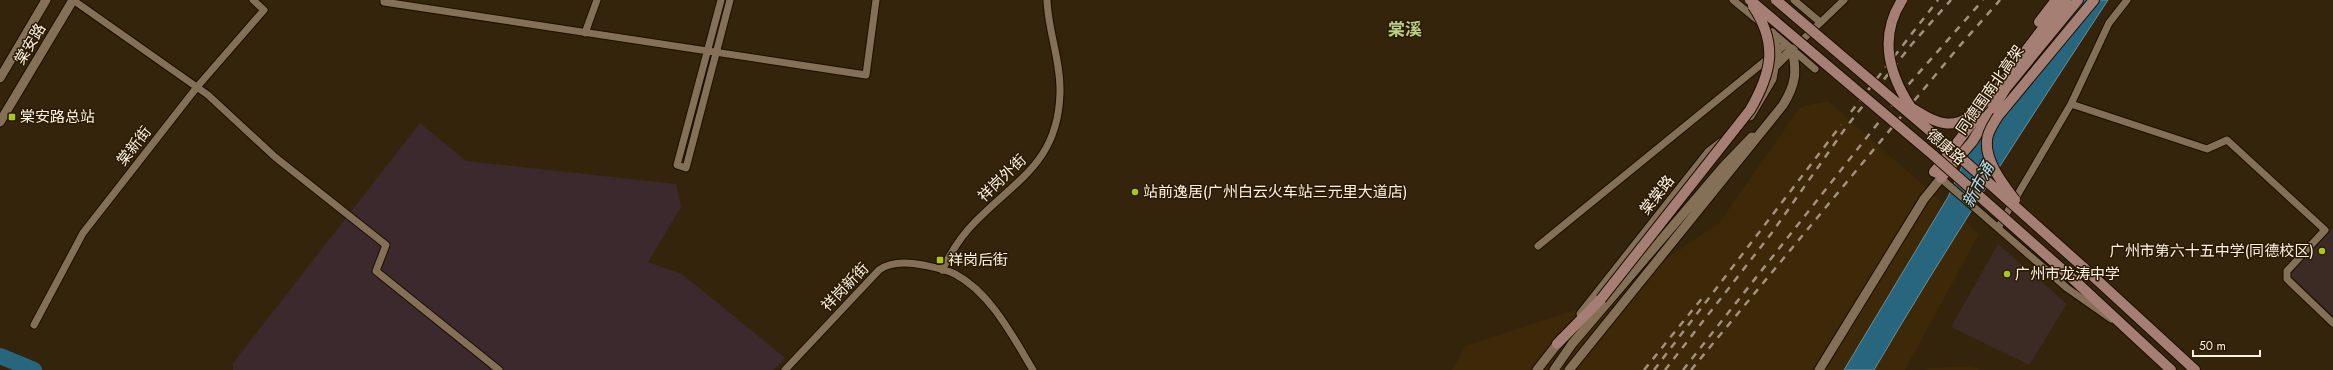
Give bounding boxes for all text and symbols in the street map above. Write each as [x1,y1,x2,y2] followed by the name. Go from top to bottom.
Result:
[1388,17,1422,41] district label: 棠溪
[9,19,51,69] street label: 棠安路
[1951,41,2029,139] street label: 同德围南北高架
[20,106,95,128] place label: 棠安路总站
[7,112,17,122] marker: 棠安路总站
[111,121,157,171] street label: 棠新街
[1922,124,1970,170] street label: 德康路
[973,149,1031,207] street label: 祥岗外街
[1957,157,2000,212] water label: 新市涌
[1634,170,1680,220] street label: 棠棠路
[1143,181,1407,203] place label: 站前逸居(广州白云火车站三元里大道店)
[1130,187,1140,197] marker: 站前逸居(广州白云火车站三元里大道店)
[2110,240,2314,262] place label: 广州市第六十五中学(同德校区)
[2317,246,2327,256] marker: 广州市第六十五中学(同德校区)
[948,249,1008,271] place label: 祥岗后街
[935,255,945,265] marker: 祥岗后街
[816,258,874,316] street label: 祥岗新街
[2015,263,2120,285] place label: 广州市龙涛中学
[2002,269,2012,279] marker: 广州市龙涛中学
[2193,332,2260,358] scale bar
[2199,337,2226,355] text: 50 m

